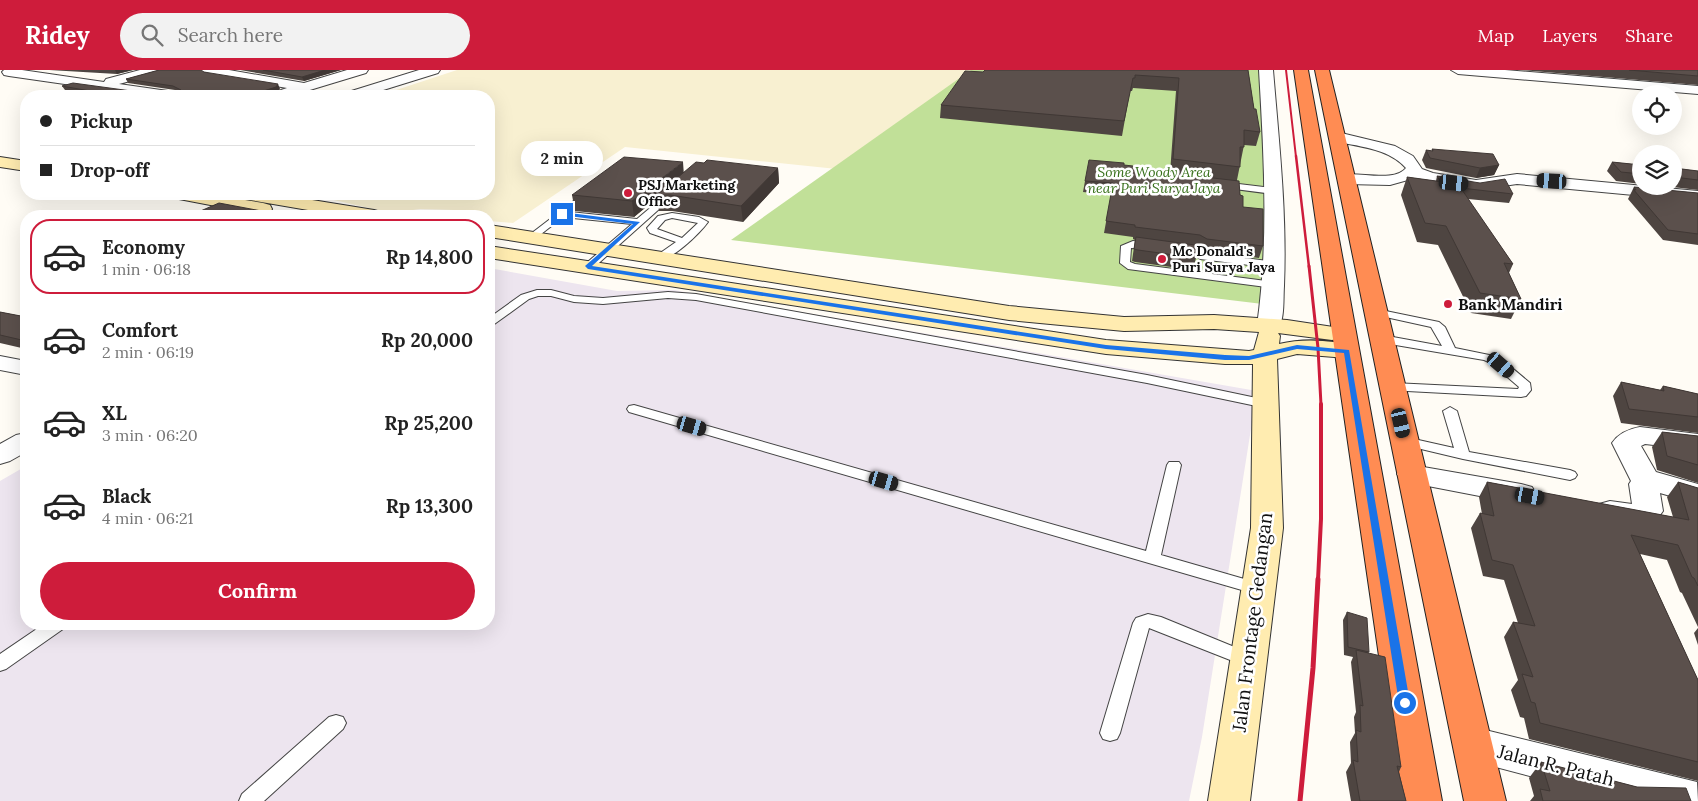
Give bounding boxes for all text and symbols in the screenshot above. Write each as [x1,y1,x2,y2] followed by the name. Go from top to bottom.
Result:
[120,13,470,58] search box
[25,20,90,51] text: Ridey
[138,21,166,49] icon: search
[178,23,283,47] text: Search here
[1478,24,1514,47] text: Map
[1542,24,1597,47] text: Layers
[1625,24,1673,47] text: Share
[1632,85,1682,195] map controls
[1632,85,1682,135] button: locate
[70,109,133,133] text: Pickup
[521,142,603,176] callout: 2 min
[1632,145,1682,195] button: layers
[541,148,583,168] text: 2 min
[70,158,149,182] text: Drop-off
[1087,163,1221,197] park label: Some Woody Area near Puri Surya Jaya
[1536,173,1567,189] car
[1438,174,1469,192] car
[638,176,737,210] place label: PSJ Marketing Office
[622,187,634,199] marker: PSJ Marketing Office
[551,203,573,225] route end
[42,234,87,279] icon: car
[102,235,185,259] text: Economy
[1172,242,1276,276] place label: Mc Donald's Puri Surya Jaya
[386,245,473,269] text: Rp 14,800
[1156,253,1168,265] marker: Mc Donald's Puri Surya Jaya
[102,259,191,279] text: 1 min · 06:18
[1458,294,1563,314] place label: Bank Mandiri
[1442,298,1454,310] marker: Bank Mandiri
[42,317,87,362] icon: car
[102,318,178,342] text: Comfort
[381,328,473,352] text: Rp 20,000
[102,342,194,362] text: 2 min · 06:19
[1484,349,1517,381] car
[42,400,87,445] icon: car
[102,401,127,425] text: XL
[1390,407,1411,439] car
[384,411,473,435] text: Rp 25,200
[675,415,708,437] car
[102,425,198,445] text: 3 min · 06:20
[867,470,900,492] car
[42,483,87,528] icon: car
[102,484,151,508] text: Black
[1513,486,1546,506] car
[386,494,473,518] text: Rp 13,300
[102,508,193,528] text: 4 min · 06:21
[1227,511,1277,734] street label: Jalan Frontage Gedangan
[40,562,475,620] button: Confirm
[1394,692,1416,714] route start
[1494,739,1617,791] street label: Jalan R. Patah

